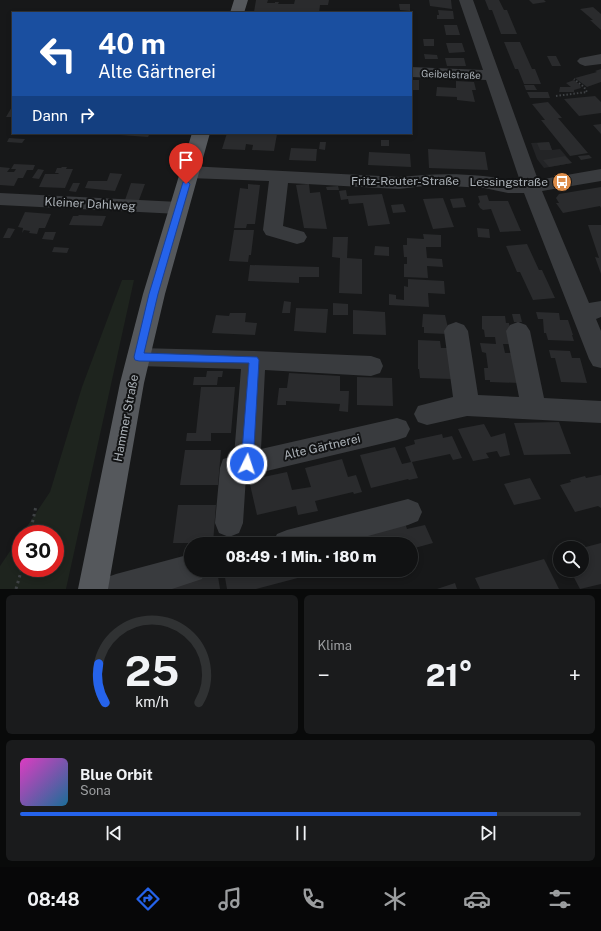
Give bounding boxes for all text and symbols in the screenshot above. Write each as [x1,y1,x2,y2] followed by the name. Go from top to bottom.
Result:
[98,27,166,60] text: 40 m
[32,28,84,80] icon: left
[98,61,216,82] text: Alte Gärtnerei
[421,67,481,81] street label: Geibelstraße
[76,104,98,126] icon: right
[32,107,68,124] text: Dann
[169,143,203,184] pin
[175,149,197,171] icon: arrive
[551,171,573,193] bus stop icon: Lessingstraße
[351,174,459,188] street label: Fritz-Reuter-Straße
[470,175,548,189] place label: Lessingstraße
[44,195,136,213] street label: Kleiner Dahlweg
[111,373,141,463] street label: Hammer Straße
[282,431,362,463] street label: Alte Gärtnerei
[226,443,268,485] position arrow
[12,525,64,577] speed limit sign: 30
[553,541,589,577] map controls
[553,541,589,577] button: search
[226,548,376,565] text: 08:49 · 1 Min. · 180 m
[318,638,352,653] text: Klima
[125,645,179,694] text: 25
[426,657,473,693] text: 21°
[318,662,330,688] text: −
[569,662,581,688] text: +
[135,692,169,709] text: km/h
[80,766,153,783] text: Blue Orbit
[80,783,111,798] text: Sona
[103,822,125,844] icon: previous
[290,822,312,844] icon: pause
[477,822,499,844] icon: next
[134,885,162,913] icon: directions
[216,885,244,913] icon: music
[299,885,327,913] icon: phone
[381,885,409,913] icon: climate
[463,885,491,913] icon: car
[546,885,574,913] icon: filters
[27,889,80,910] text: 08:48

